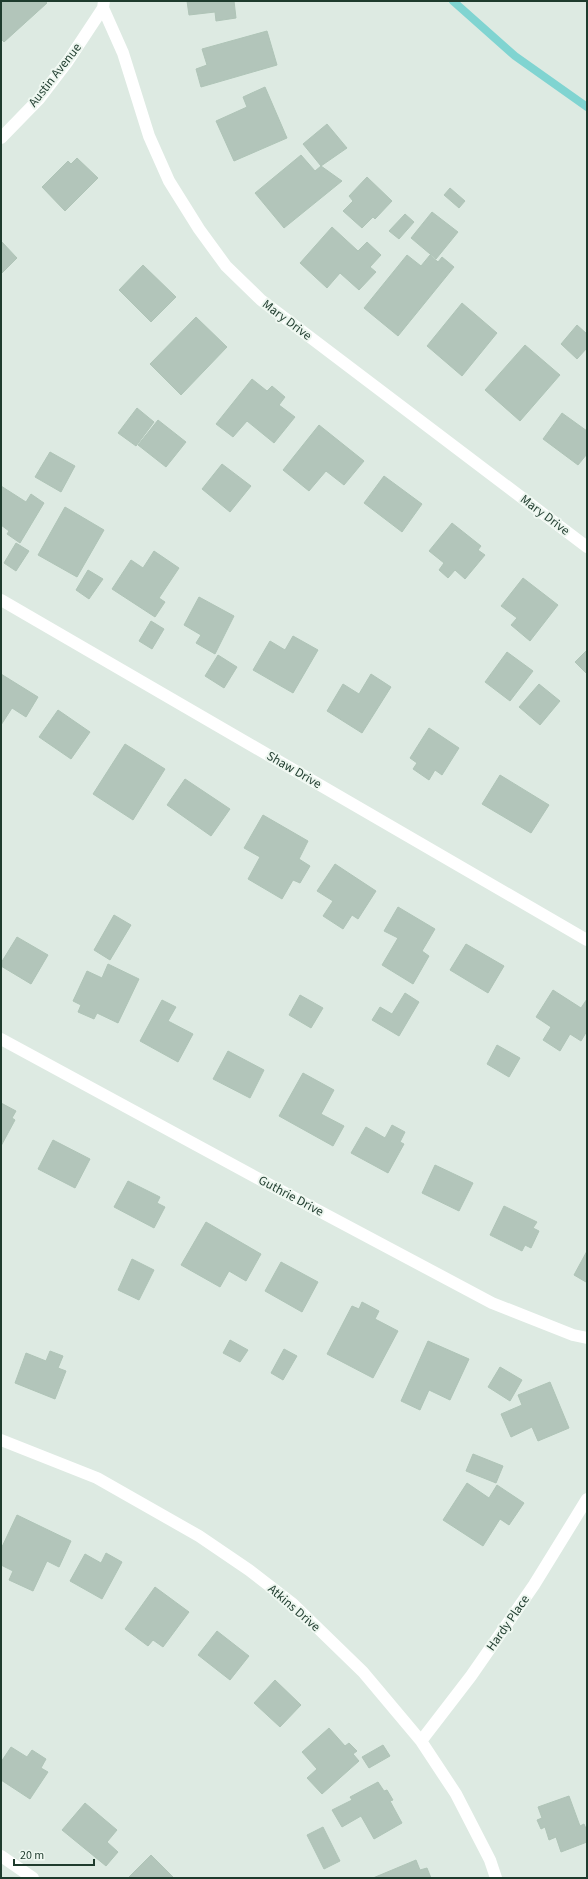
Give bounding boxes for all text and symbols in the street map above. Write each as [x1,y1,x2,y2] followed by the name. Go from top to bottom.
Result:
[24,39,86,111] street label: Austin Avenue
[259,295,315,345] street label: Mary Drive
[517,490,573,540] street label: Mary Drive
[263,747,325,793] street label: Shaw Drive
[255,1171,327,1221] street label: Guthrie Drive
[264,1580,324,1636] street label: Atkins Drive
[482,1591,534,1655] street label: Hardy Place
[14,1841,94,1867] scale bar
[20,1847,44,1864] text: 20 m

